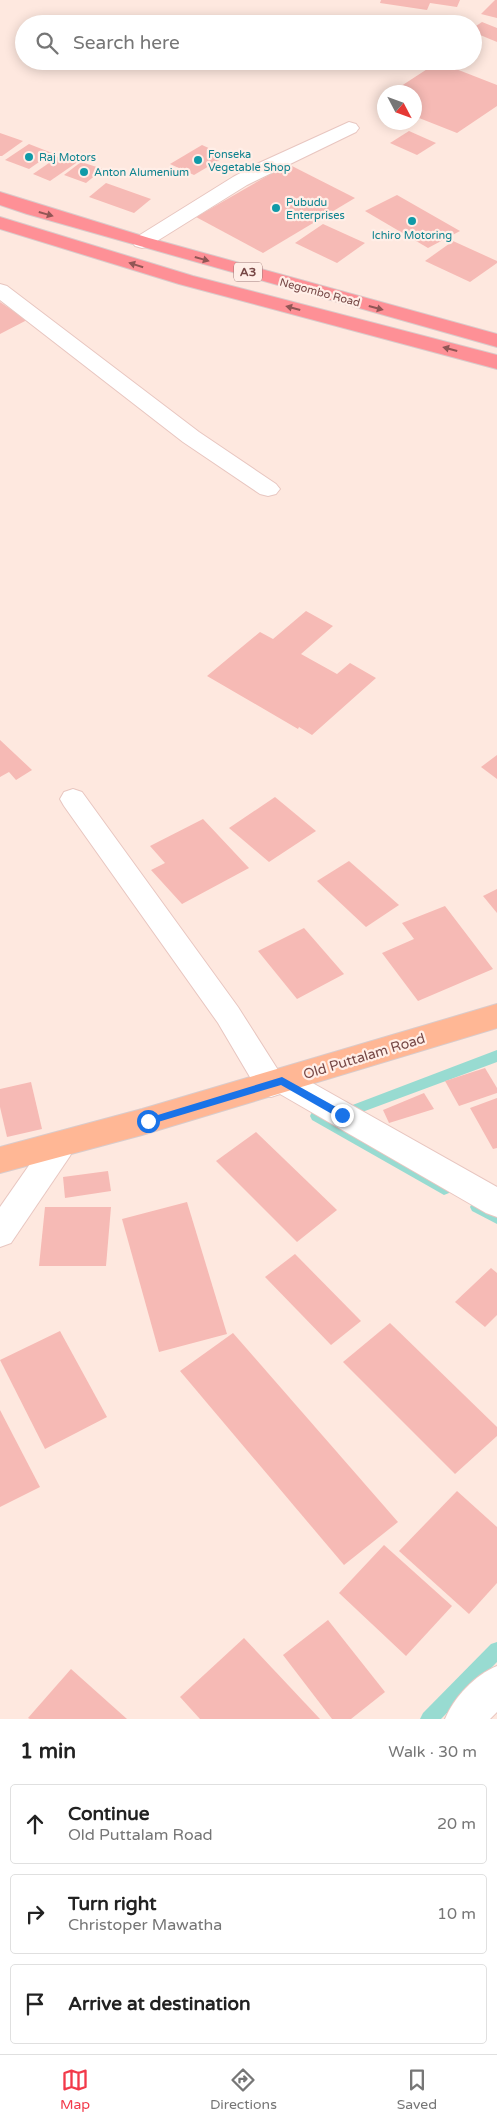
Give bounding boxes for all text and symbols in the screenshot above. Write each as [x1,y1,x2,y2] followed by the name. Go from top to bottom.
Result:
[15,15,482,70] search box
[33,29,61,57] icon: search
[73,32,180,54] text: Search here
[377,85,422,130] north arrow
[208,148,291,174] place label: Fonseka Vegetable Shop
[23,151,35,163] marker: Raj Motors
[39,151,96,164] place label: Raj Motors
[192,154,204,166] marker: Fonseka Vegetable Shop
[78,166,90,178] marker: Anton Alumenium
[94,166,189,179] place label: Anton Alumenium
[286,196,345,222] place label: Pubudu Enterprises
[270,202,282,214] marker: Pubudu Enterprises
[39,210,54,218] one-way arrow
[406,215,418,227] marker: Ichiro Motoring
[372,229,452,242] place label: Ichiro Motoring
[195,255,210,263] one-way arrow
[129,260,144,268] one-way arrow
[234,262,262,282] road number: A3
[278,275,362,309] street label: Negombo Road
[285,304,300,312] one-way arrow
[368,304,383,312] one-way arrow
[442,345,457,353] one-way arrow
[301,1030,427,1083] street label: Old Puttalam Road
[331,1104,354,1127] route end
[137,1110,160,1133] route start
[20,1739,76,1764] text: 1 min
[388,1742,477,1762] text: Walk · 30 m
[68,1803,150,1825] text: Continue
[21,1810,49,1838] icon: ahead
[437,1814,476,1834] text: 20 m
[68,1825,213,1845] text: Old Puttalam Road
[68,1893,156,1915] text: Turn right
[21,1900,49,1928] icon: right
[437,1904,476,1924] text: 10 m
[68,1915,222,1935] text: Christoper Mawatha
[21,1990,49,2018] icon: arrive
[68,1993,251,2015] text: Arrive at destination
[60,2066,90,2113] tab: Map
[210,2066,277,2113] tab: Directions
[397,2066,437,2113] tab: Saved

